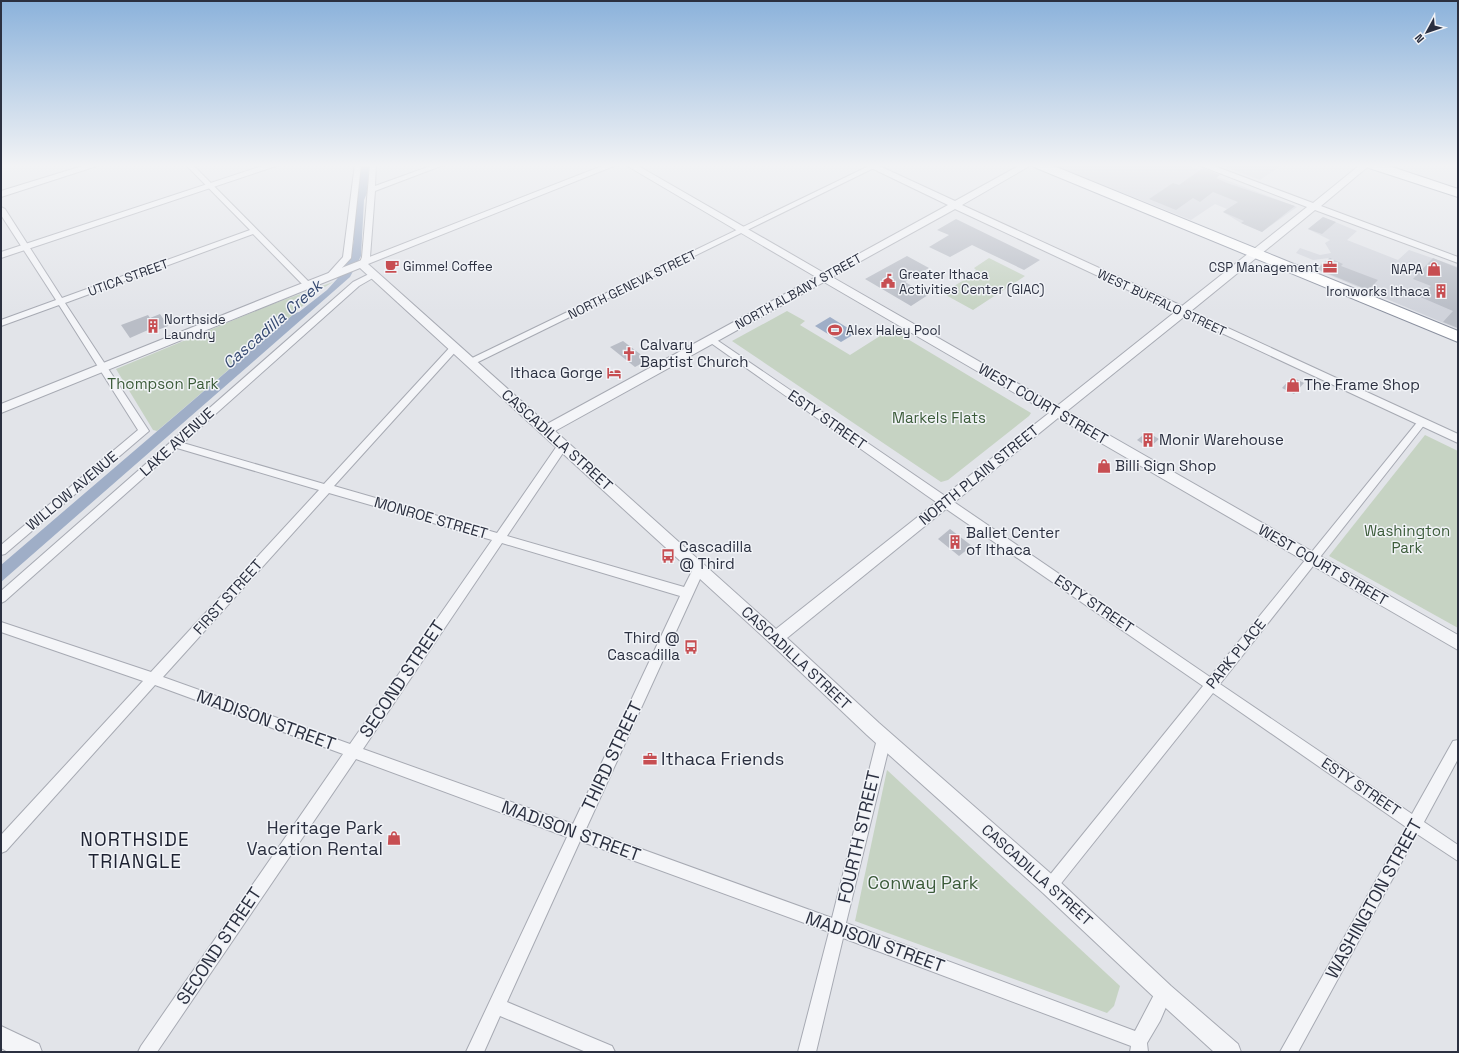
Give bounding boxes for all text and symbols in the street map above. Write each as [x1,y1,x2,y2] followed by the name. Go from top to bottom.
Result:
[1407,12,1447,52] north arrow
[1412,31,1427,46] text: N
[565,246,700,323] street label: NORTH GENEVA STREET
[732,249,865,333] street label: NORTH ALBANY STREET
[85,255,171,300] street label: UTICA STREET
[384,258,400,274] cafe icon: Gimme! Coffee
[403,258,493,275] place label: Gimme! Coffee
[1209,259,1319,276] place label: CSP Management
[1322,259,1338,275] office icon: CSP Management
[1391,261,1423,278] place label: NAPA
[1426,261,1442,277] shop icon: NAPA
[1095,265,1229,340] street label: WEST BUFFALO STREET
[899,266,1045,298] place label: Greater Ithaca Activities Center (GIAC)
[880,273,896,289] public building icon: Greater Ithaca Activities Center (GIAC)
[218,274,328,373] water label: Cascadilla Creek
[1326,283,1431,300] place label: Ironworks Ithaca
[1433,283,1449,299] building icon: Ironworks Ithaca
[164,311,226,343] place label: Northside Laundry
[145,318,161,334] building icon: Northside Laundry
[827,322,843,338] sports icon: Alex Haley Pool
[846,322,941,339] place label: Alex Haley Pool
[640,335,748,371] place label: Calvary Baptist Church
[621,346,637,362] church icon: Calvary Baptist Church
[975,359,1112,449] street label: WEST COURT STREET
[510,363,603,382] place label: Ithaca Gorge
[606,365,622,381] hotel icon: Ithaca Gorge
[107,374,219,393] park label: Thompson Park
[1304,375,1420,394] place label: The Frame Shop
[1285,377,1301,393] shop icon: The Frame Shop
[498,385,617,495] street label: CASCADILLA STREET
[784,386,870,454] street label: ESTY STREET
[135,403,218,480] street label: LAKE AVENUE
[892,408,986,427] park label: Markels Flats
[915,420,1043,529] street label: NORTH PLAIN STREET
[1159,430,1284,449] place label: Monir Warehouse
[1140,432,1156,448] building icon: Monir Warehouse
[22,447,122,535] street label: WILLOW AVENUE
[1115,456,1216,475] place label: Billi Sign Shop
[1096,458,1112,474] shop icon: Billi Sign Shop
[372,492,490,543] street label: MONROE STREET
[1255,520,1392,610] street label: WEST COURT STREET
[1364,521,1450,557] park label: Washington Park
[966,523,1060,559] place label: Ballet Center of Ithaca
[947,534,963,550] building icon: Ballet Center of Ithaca
[679,537,752,573] place label: Cascadilla @ Third
[660,548,676,564] bus stop icon: Cascadilla @ Third
[189,555,267,638] street label: FIRST STREET
[1051,570,1138,637] street label: ESTY STREET
[738,602,855,713] street label: CASCADILLA STREET
[354,615,450,742] street label: SECOND STREET
[1202,615,1270,693] street label: PARK PLACE
[607,628,680,664] place label: Third @ Cascadilla
[683,639,699,655] bus stop icon: Third @ Cascadilla
[194,684,339,755] street label: MADISON STREET
[576,697,647,814] street label: THIRD STREET
[661,747,784,770] place label: Ithaca Friends
[642,751,658,767] office icon: Ithaca Friends
[1318,753,1405,820] street label: ESTY STREET
[832,768,885,905] street label: FOURTH STREET
[499,795,644,866] street label: MADISON STREET
[1320,814,1427,983] street label: WASHINGTON STREET
[247,816,383,860] place label: Heritage Park Vacation Rental
[978,820,1097,930] street label: CASCADILLA STREET
[80,827,190,874] district label: NORTHSIDE TRIANGLE
[386,830,402,846] shop icon: Heritage Park Vacation Rental
[867,871,979,894] park label: Conway Park
[171,882,267,1009] street label: SECOND STREET
[803,906,948,977] street label: MADISON STREET

